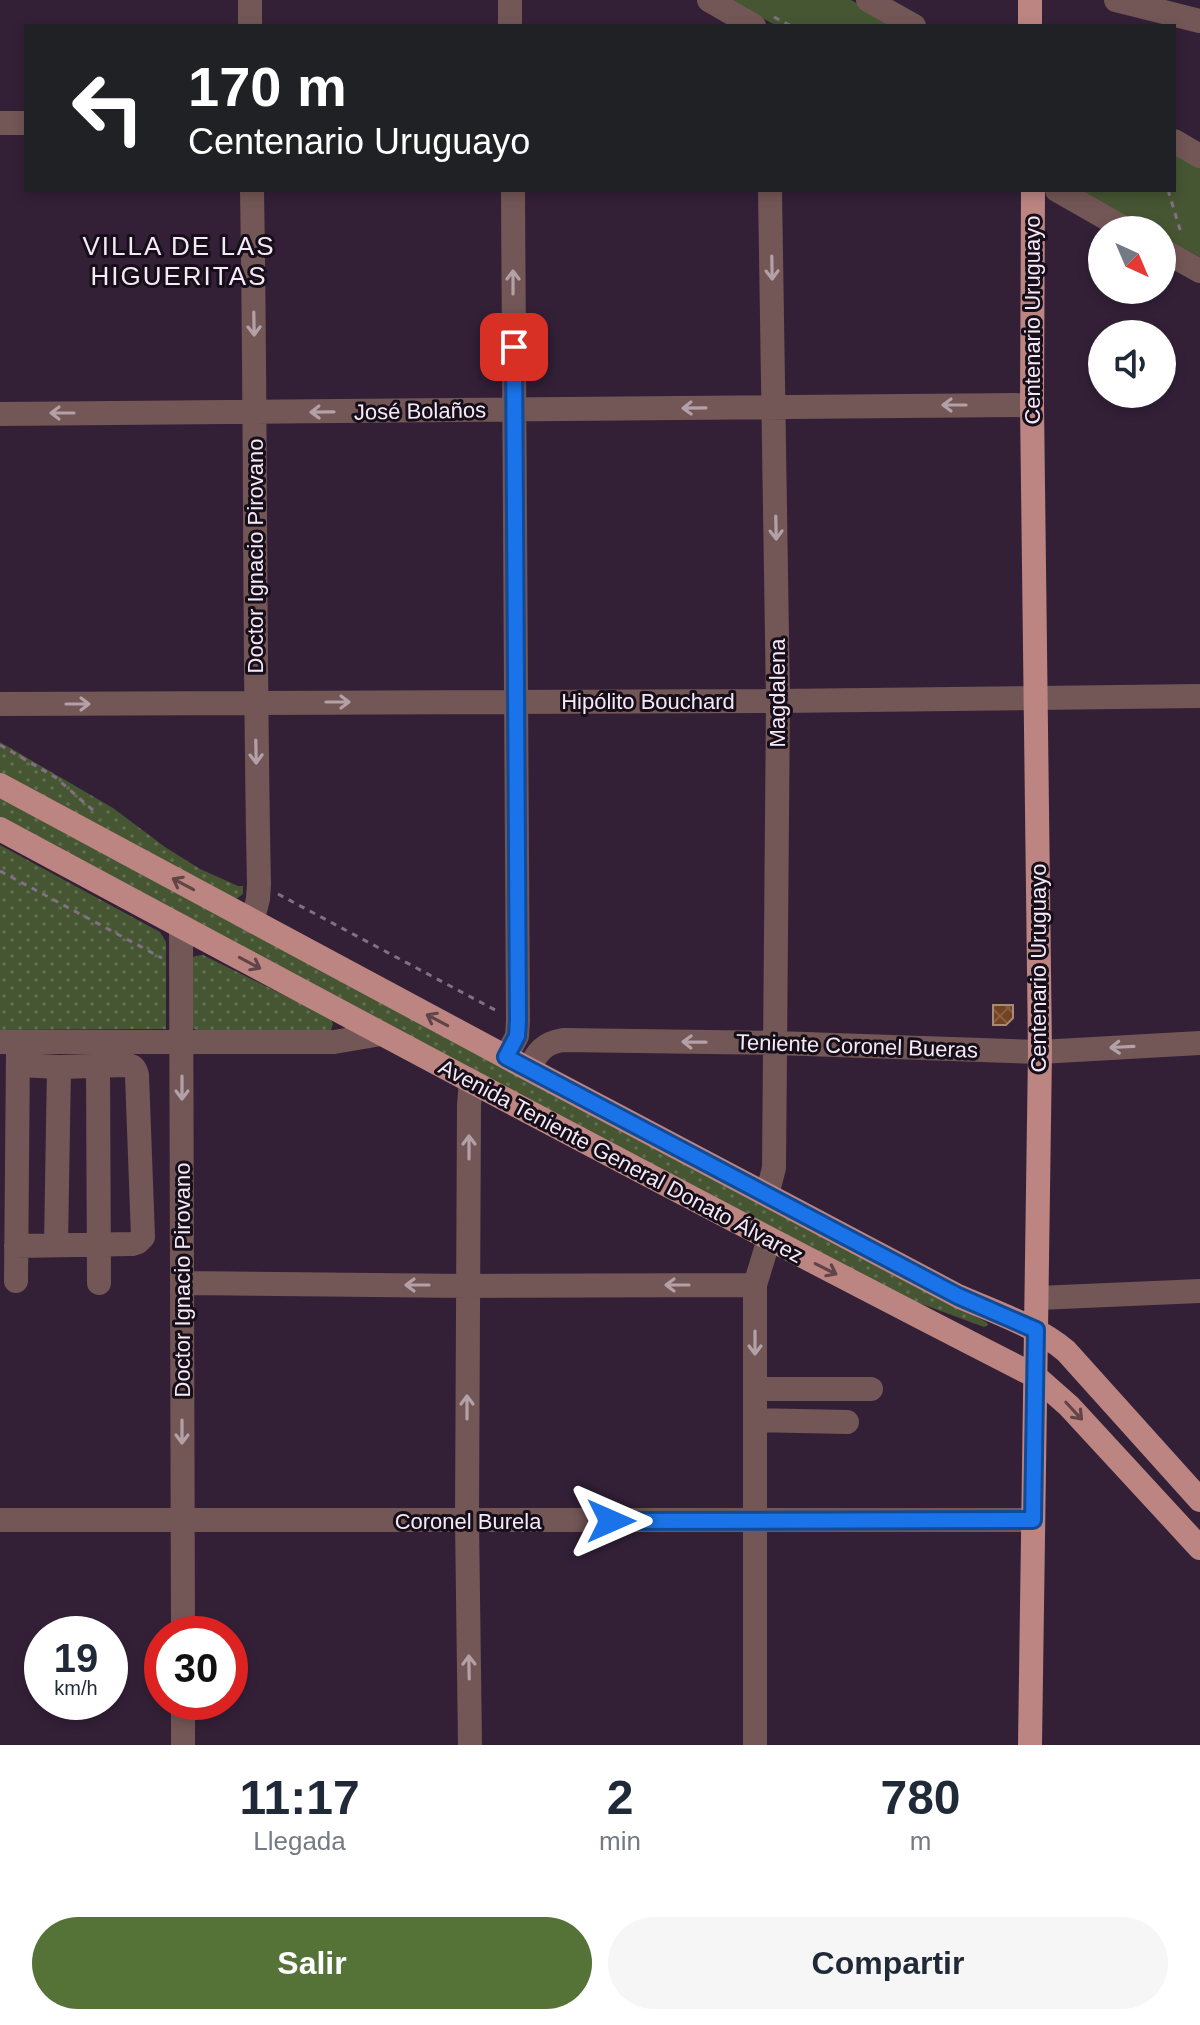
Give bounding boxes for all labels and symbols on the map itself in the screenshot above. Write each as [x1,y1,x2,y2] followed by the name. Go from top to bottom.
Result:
[1020,215,1045,425] street label: Centenario Uruguayo
[1088,216,1176,304] north arrow
[82,231,276,291] district label: VILLA DE LAS HIGUERITAS
[764,254,780,281] one-way arrow
[505,269,521,296] one-way arrow
[246,310,262,337] one-way arrow
[480,313,548,381] pin
[354,397,486,425] street label: José Bolaños
[941,398,968,413] one-way arrow
[681,400,708,416] one-way arrow
[309,404,336,419] one-way arrow
[49,406,76,421] one-way arrow
[243,439,268,673] street label: Doctor Ignacio Pirovano
[768,514,784,541] one-way arrow
[765,638,790,747] street label: Magdalena
[561,689,735,714] street label: Hipólito Bouchard
[324,694,351,710] one-way arrow
[64,696,91,712] one-way arrow
[248,738,264,765] one-way arrow
[1026,863,1051,1073] street label: Centenario Uruguayo
[172,876,196,892] one-way arrow
[237,956,261,972] one-way arrow
[426,1012,449,1028] one-way arrow
[736,1029,978,1063] street label: Teniente Coronel Bueras
[681,1034,708,1050] one-way arrow
[1109,1040,1136,1055] one-way arrow
[435,1054,807,1268] street label: Avenida Teniente General Donato Álvarez
[174,1074,190,1101] one-way arrow
[461,1134,477,1161] one-way arrow
[170,1163,195,1397] street label: Doctor Ignacio Pirovano
[813,1261,837,1277] one-way arrow
[404,1277,431,1293] one-way arrow
[664,1277,691,1293] one-way arrow
[747,1329,763,1356] one-way arrow
[459,1394,475,1421] one-way arrow
[1064,1401,1083,1421] one-way arrow
[174,1418,190,1445] one-way arrow
[569,1479,653,1563] position arrow
[395,1509,542,1534] street label: Coronel Burela
[144,1616,248,1720] speed limit sign: 30
[461,1654,477,1681] one-way arrow

